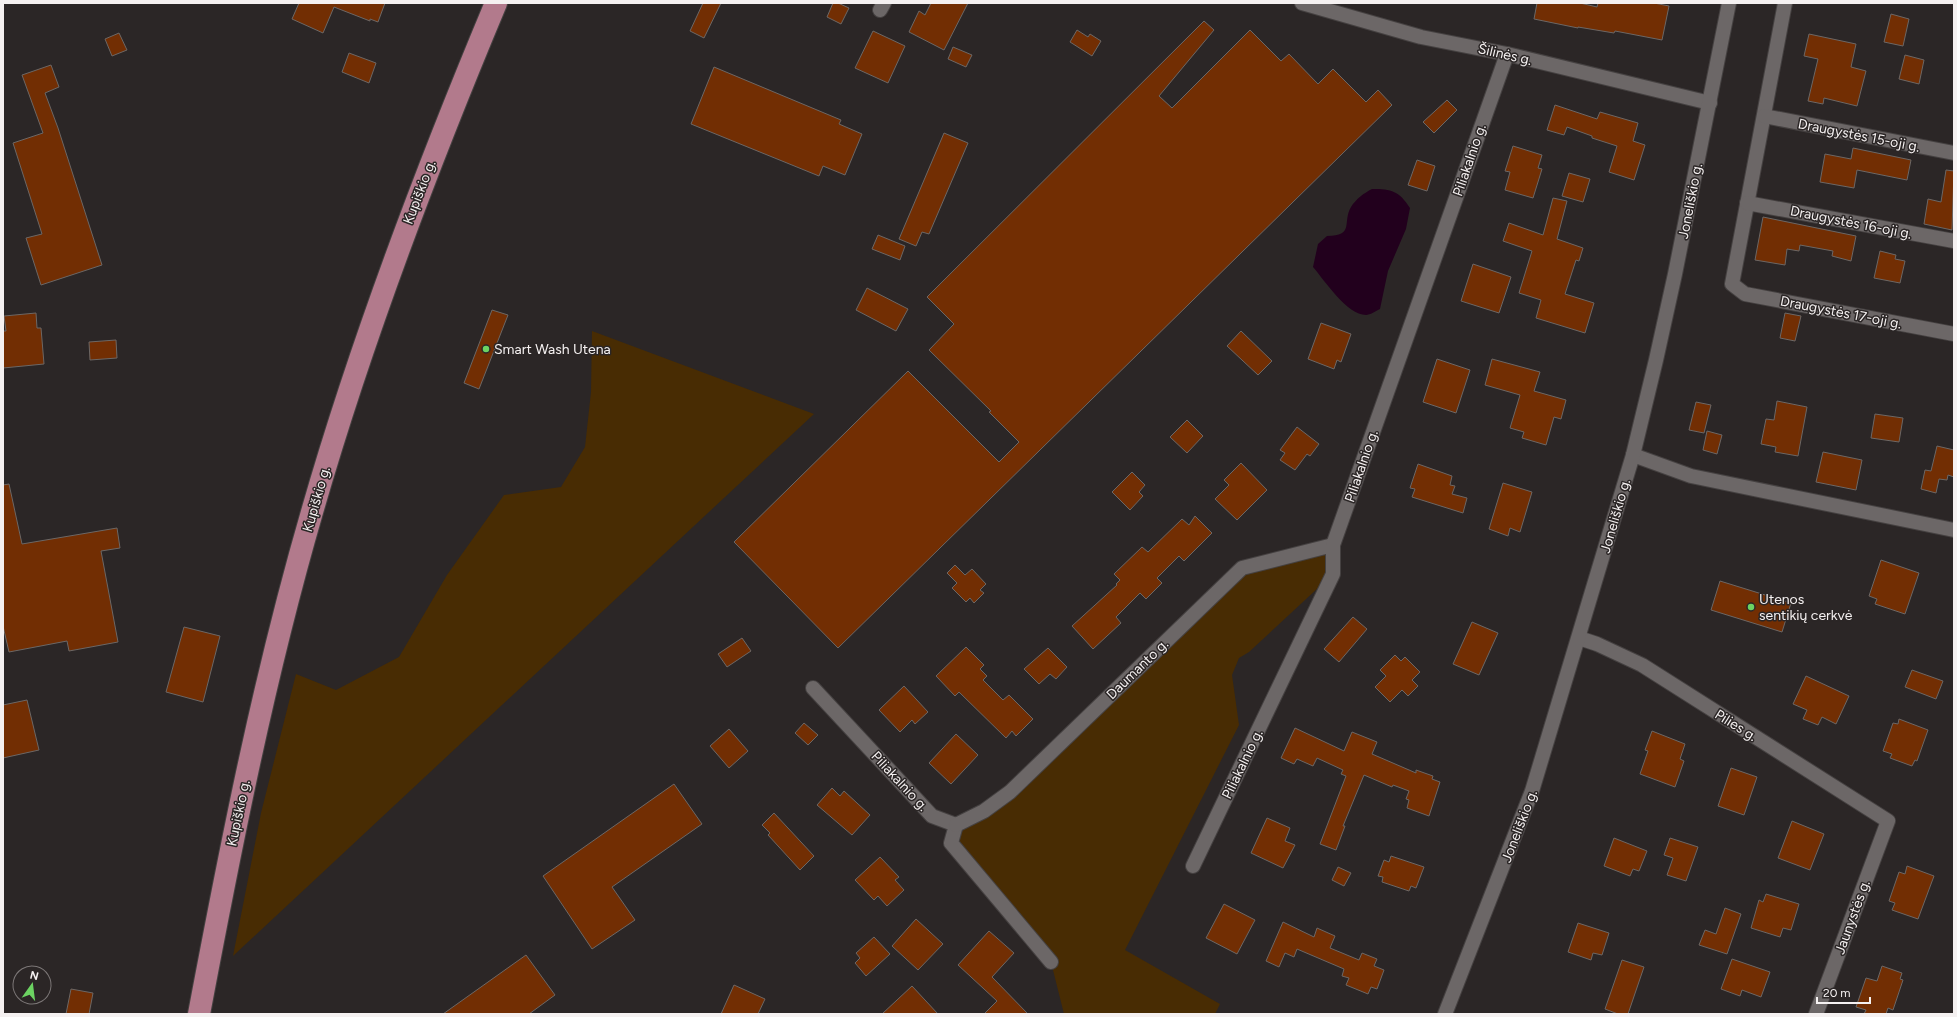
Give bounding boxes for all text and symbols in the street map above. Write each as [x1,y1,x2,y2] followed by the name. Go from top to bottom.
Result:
[1476,40,1534,69] street label: Šilinės g.
[1797,115,1921,156] street label: Draugystės 15-oji g.
[1449,122,1490,199] street label: Piliakalnio g.
[399,158,439,227] street label: Kupiškio g.
[1675,162,1706,240] street label: Joneliškio g.
[1789,202,1913,243] street label: Draugystės 16-oji g.
[1779,292,1903,333] street label: Draugystės 17-oji g.
[494,341,611,358] place label: Smart Wash Utena
[481,344,491,354] marker: Smart Wash Utena
[1341,428,1382,505] street label: Piliakalnio g.
[299,464,334,534] street label: Kupiškio g.
[1597,477,1634,555] street label: Joneliškio g.
[1759,591,1853,624] place label: Utenos sentikių cerkvė
[1746,602,1756,612] marker: Utenos sentikių cerkvė
[1103,636,1172,703] street label: Daumanto g.
[1712,706,1760,745] street label: Pilies g.
[1218,727,1267,802] street label: Piliakalnio g.
[868,748,932,815] street label: Piliakalnio g.
[223,778,254,848] street label: Kupiškio g.
[1498,787,1541,865] street label: Joneliškio g.
[1831,878,1874,957] street label: Jaunystės g.
[12,965,52,1005] north arrow
[29,968,40,983] text: N
[1817,979,1870,1005] scale bar
[1823,986,1851,1000] text: 20 m

